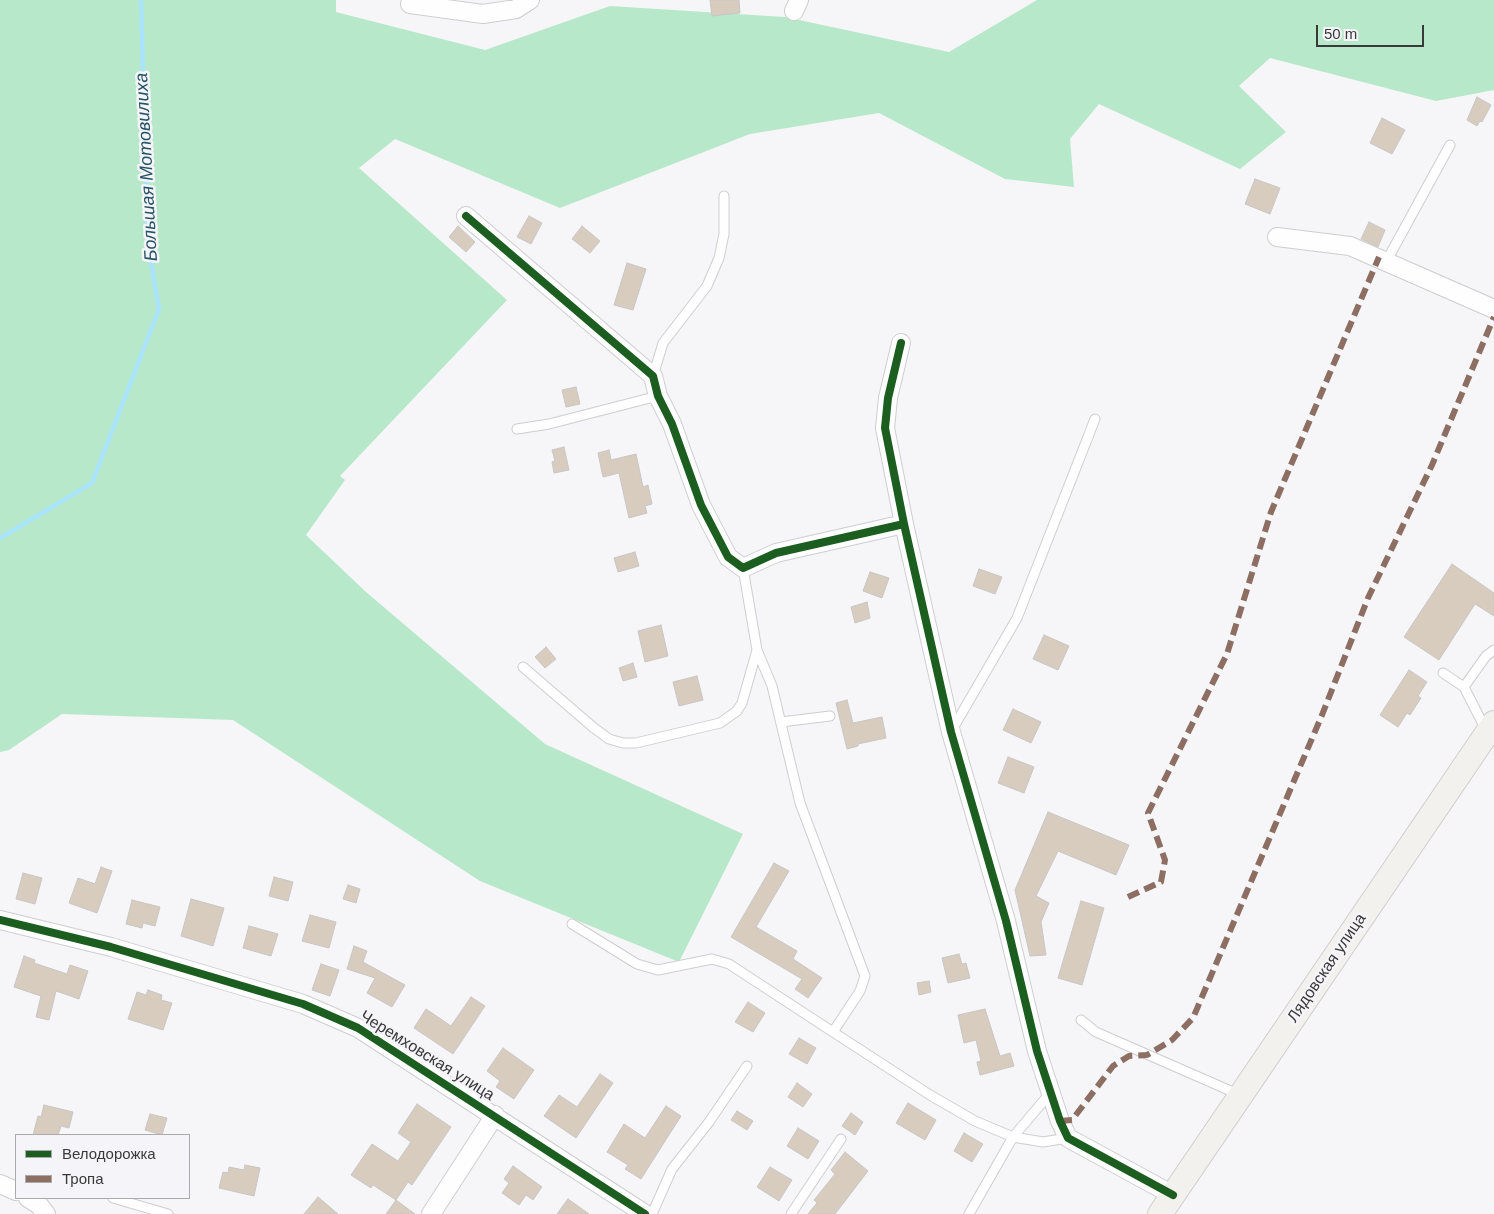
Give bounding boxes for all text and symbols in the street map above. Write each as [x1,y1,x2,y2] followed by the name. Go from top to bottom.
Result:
[1319,15,1426,47] scale bar
[1324,25,1357,42] text: 50 m
[131,72,163,262] water label: Большая Мотовилиха
[1284,910,1370,1026] street label: Лядовская улица
[356,1007,498,1105] street label: Черемховская улица
[15,1134,190,1199] legend
[62,1145,156,1162] text: Велодорожка
[62,1170,103,1187] text: Тропа

